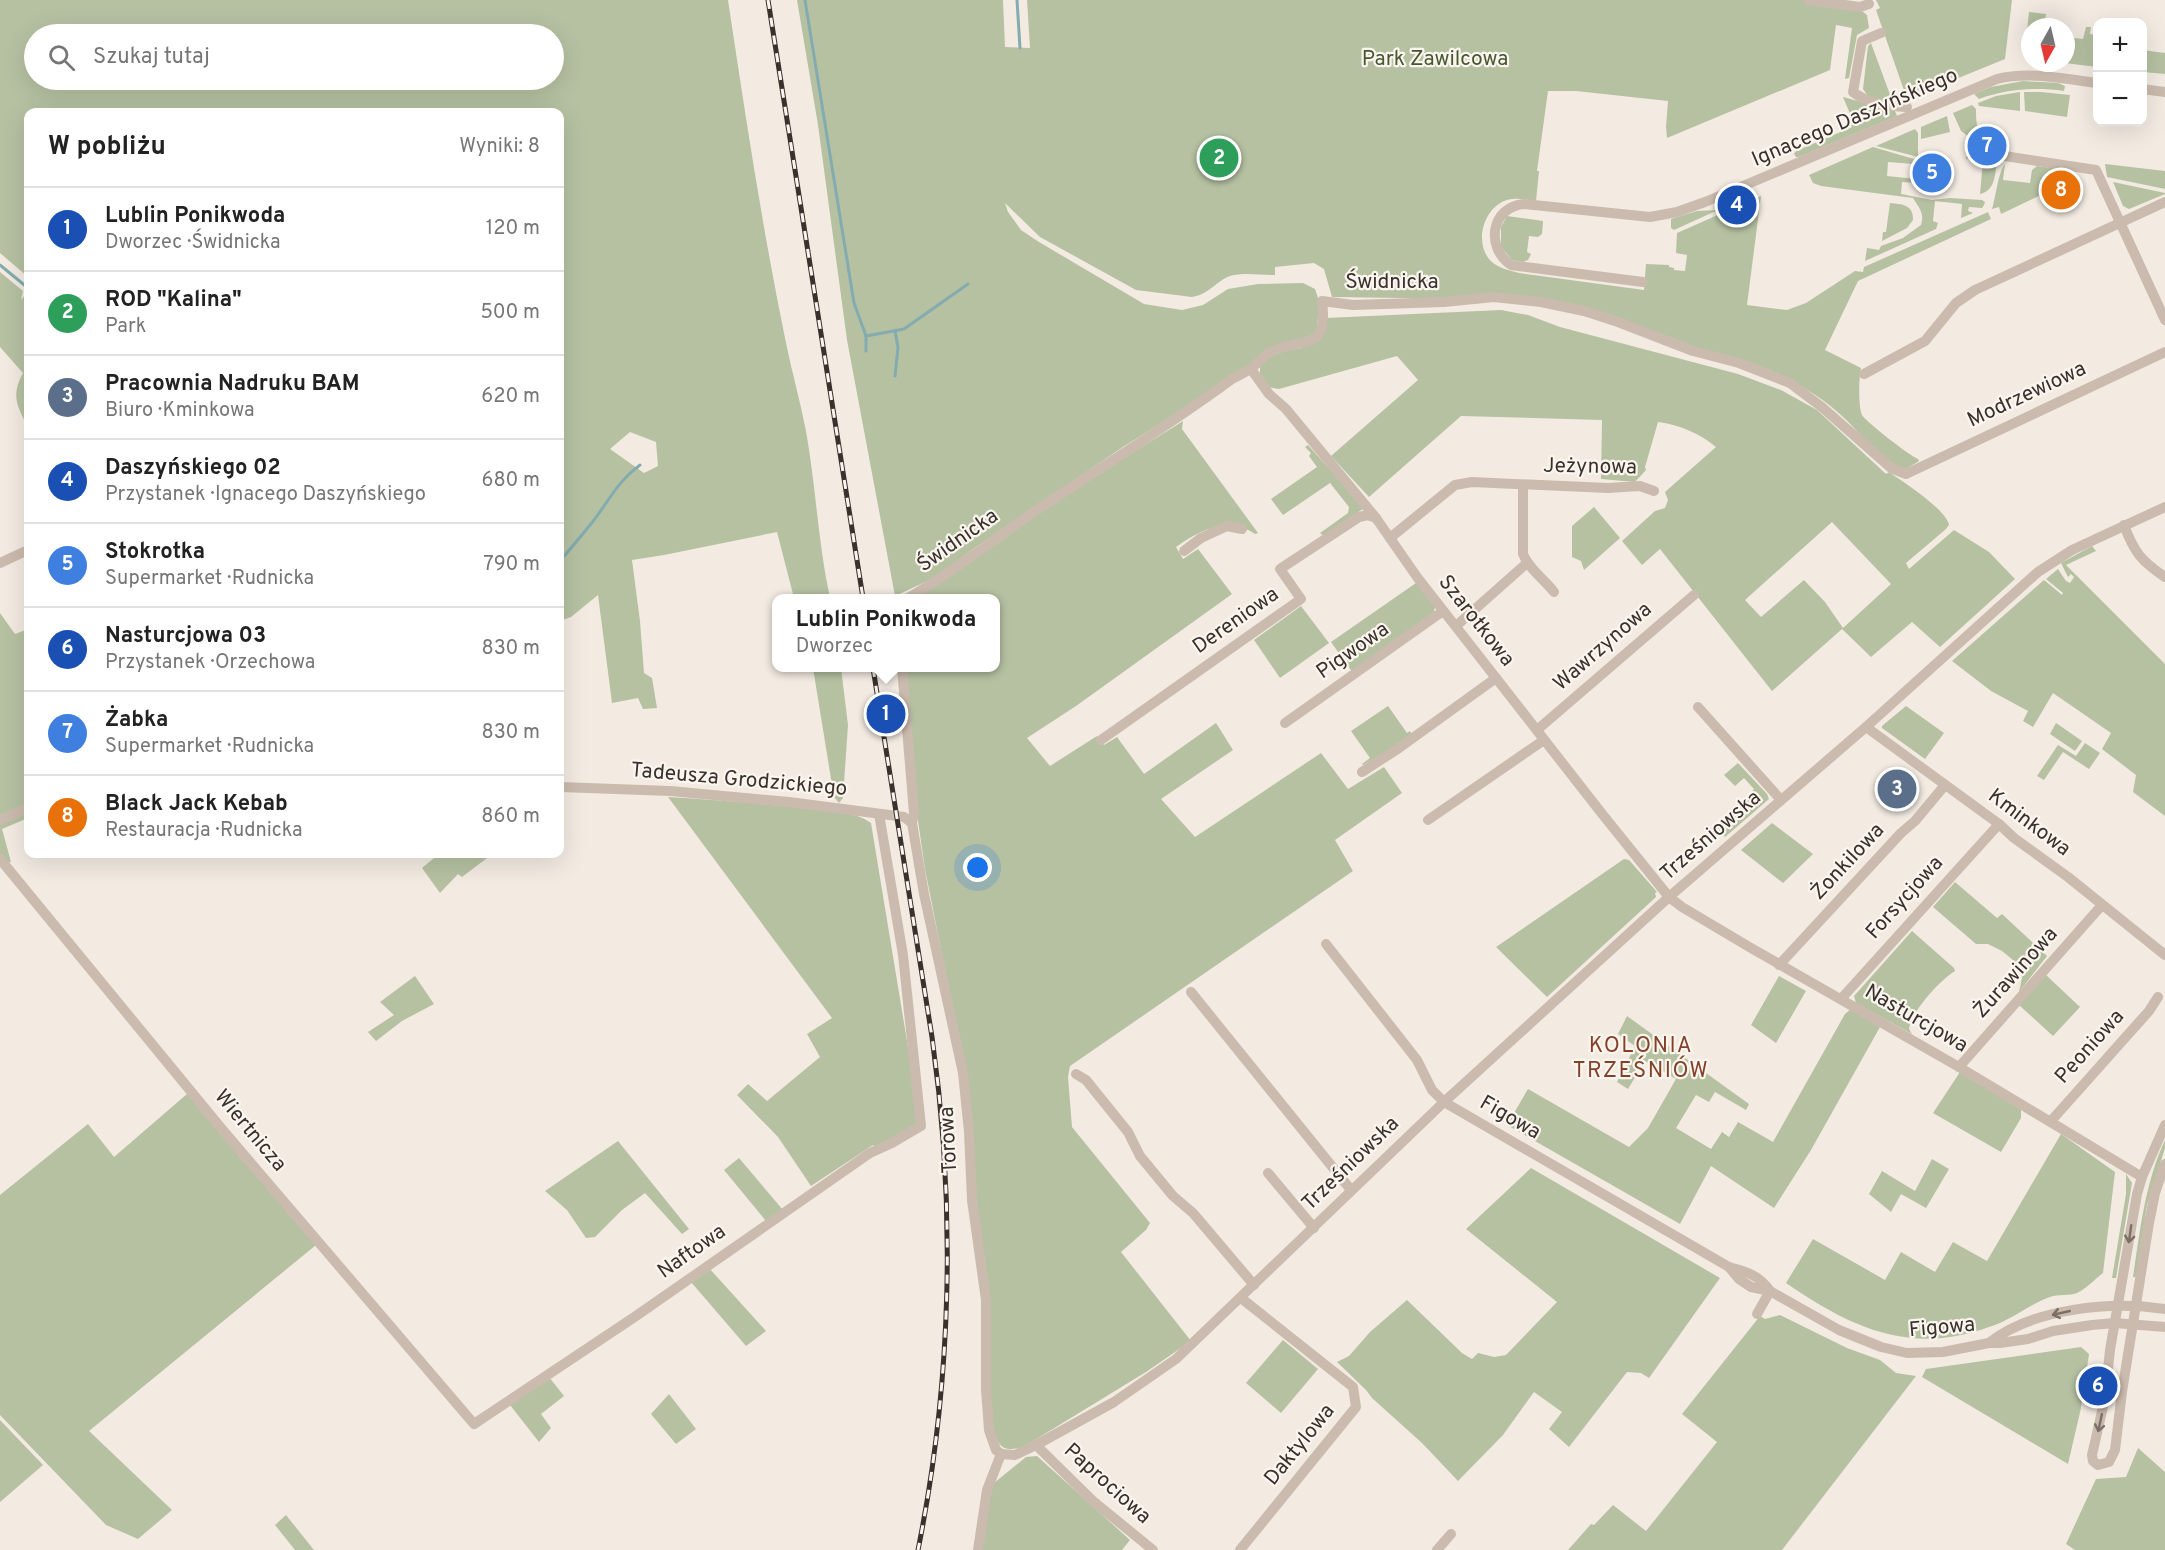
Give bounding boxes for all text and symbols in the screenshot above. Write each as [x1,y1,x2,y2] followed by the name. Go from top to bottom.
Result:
[2021,18,2075,72] north arrow
[2093,18,2147,126] map controls
[2093,18,2147,72] button: +
[24,24,564,90] search box
[45,41,78,74] icon: search
[93,44,210,71] text: Szukaj tutaj
[1362,46,1508,73] park label: Park Zawilcowa
[1748,62,1962,174] street label: Ignacego Daszyńskiego
[2093,72,2147,126] button: −
[1968,124,2006,168] pin: 7
[48,131,166,164] text: W pobliżu
[459,134,540,160] text: Wyniki: 8
[1200,136,1238,180] pin: 2
[1912,150,1952,195] pin: 5
[2042,168,2080,213] pin: 8
[1718,182,1756,228] pin: 4
[105,203,285,230] text: Lublin Ponikwoda
[64,216,72,242] text: 1
[486,216,540,242] text: 120 m
[105,230,280,256] text: Dworzec · Świdnicka
[1345,268,1439,296] street label: Świdnicka
[105,287,242,314] text: ROD "Kalina"
[61,300,74,326] text: 2
[480,300,540,326] text: 500 m
[105,314,146,340] text: Park
[1963,356,2091,434] street label: Modrzewiowa
[105,371,359,398] text: Pracownia Nadruku BAM
[62,384,74,410] text: 3
[481,384,540,410] text: 620 m
[105,398,255,424] text: Biuro · Kminkowa
[1543,453,1637,481] street label: Jeżynowa
[105,455,281,482] text: Daszyńskiego 02
[61,468,74,494] text: 4
[482,468,540,494] text: 680 m
[105,482,426,508] text: Przystanek · Ignacego Daszyńskiego
[911,502,1004,579] street label: Świdnicka
[105,539,205,566] text: Stokrotka
[61,552,74,578] text: 5
[483,552,540,578] text: 790 m
[105,566,314,592] text: Supermarket · Rudnicka
[1432,570,1520,672] street label: Szarotkowa
[1188,581,1284,661] street label: Dereniowa
[772,594,1000,672] popup
[1548,597,1658,697] street label: Wawrzynowa
[796,607,976,634] text: Lublin Ponikwoda
[1311,616,1395,686] street label: Pigwowa
[105,623,266,650] text: Nasturcjowa 03
[796,634,873,660] text: Dworzec
[61,636,74,662] text: 6
[481,636,540,662] text: 830 m
[105,650,315,676] text: Przystanek · Orzechowa
[866,692,906,736] pin: 1
[105,707,168,734] text: Żabka
[62,720,73,746] text: 7
[481,720,540,746] text: 830 m
[105,734,314,760] text: Supermarket · Rudnicka
[630,757,848,803] street label: Tadeusza Grodzickiego
[1878,766,1916,812] pin: 3
[1982,783,2076,863] street label: Kminkowa
[1655,785,1767,887] street label: Trześniowska
[105,791,288,818] text: Black Jack Kebab
[61,804,74,830] text: 8
[481,804,540,830] text: 860 m
[105,818,302,844] text: Restauracja · Rudnicka
[1805,818,1891,906] street label: Żonkilowa
[1860,851,1950,945] street label: Forsycjowa
[963,853,992,882] your location
[1968,922,2064,1024] street label: Żurawinowa
[1859,979,1973,1059] street label: Nasturcjowa
[2049,1004,2131,1090] street label: Peoniowa
[1573,1033,1709,1085] district label: KOLONIA TRZEŚNIÓW
[208,1084,292,1178] street label: Wiertnicza
[1475,1090,1545,1146] street label: Figowa
[934,1106,964,1174] street label: Torowa
[1297,1111,1405,1217] street label: Trześniowska
[652,1219,732,1285] street label: Naftowa
[2124,1223,2135,1243] one-way arrow
[2052,1308,2071,1320] one-way arrow
[1908,1312,1976,1344] street label: Figowa
[2078,1364,2118,1408] pin: 6
[1259,1399,1341,1491] street label: Daktylowa
[2093,1413,2105,1432] one-way arrow
[1058,1438,1156,1530] street label: Paprociowa

